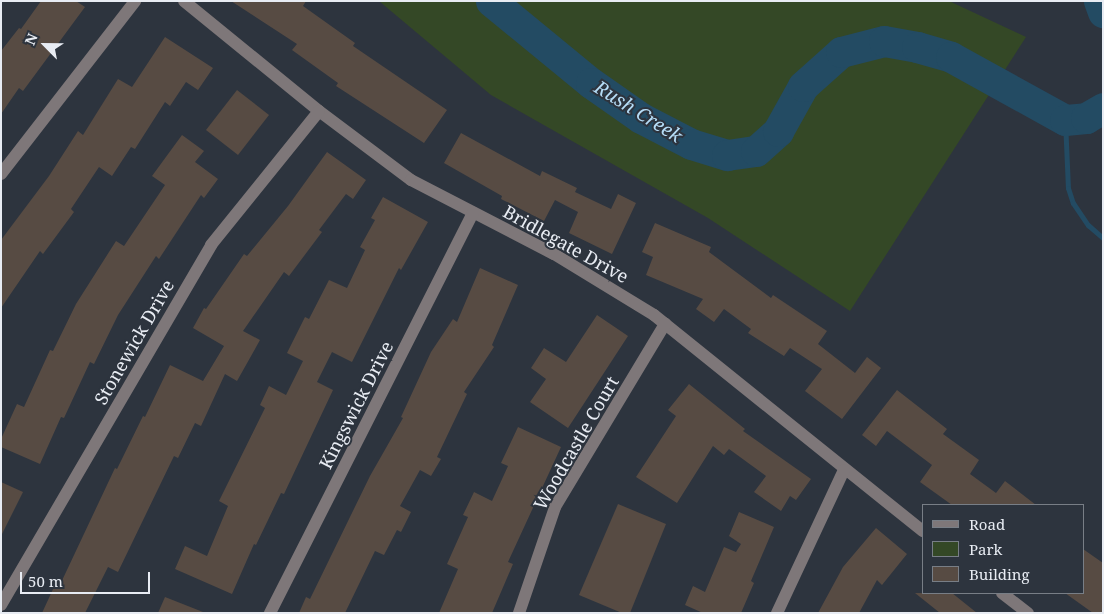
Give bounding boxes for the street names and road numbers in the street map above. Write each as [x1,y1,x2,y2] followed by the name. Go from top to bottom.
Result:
[499,201,633,287] street label: Bridlegate Drive
[90,276,178,408] street label: Stonewick Drive
[314,338,398,472] street label: Kingswick Drive
[529,372,623,514] street label: Woodcastle Court

